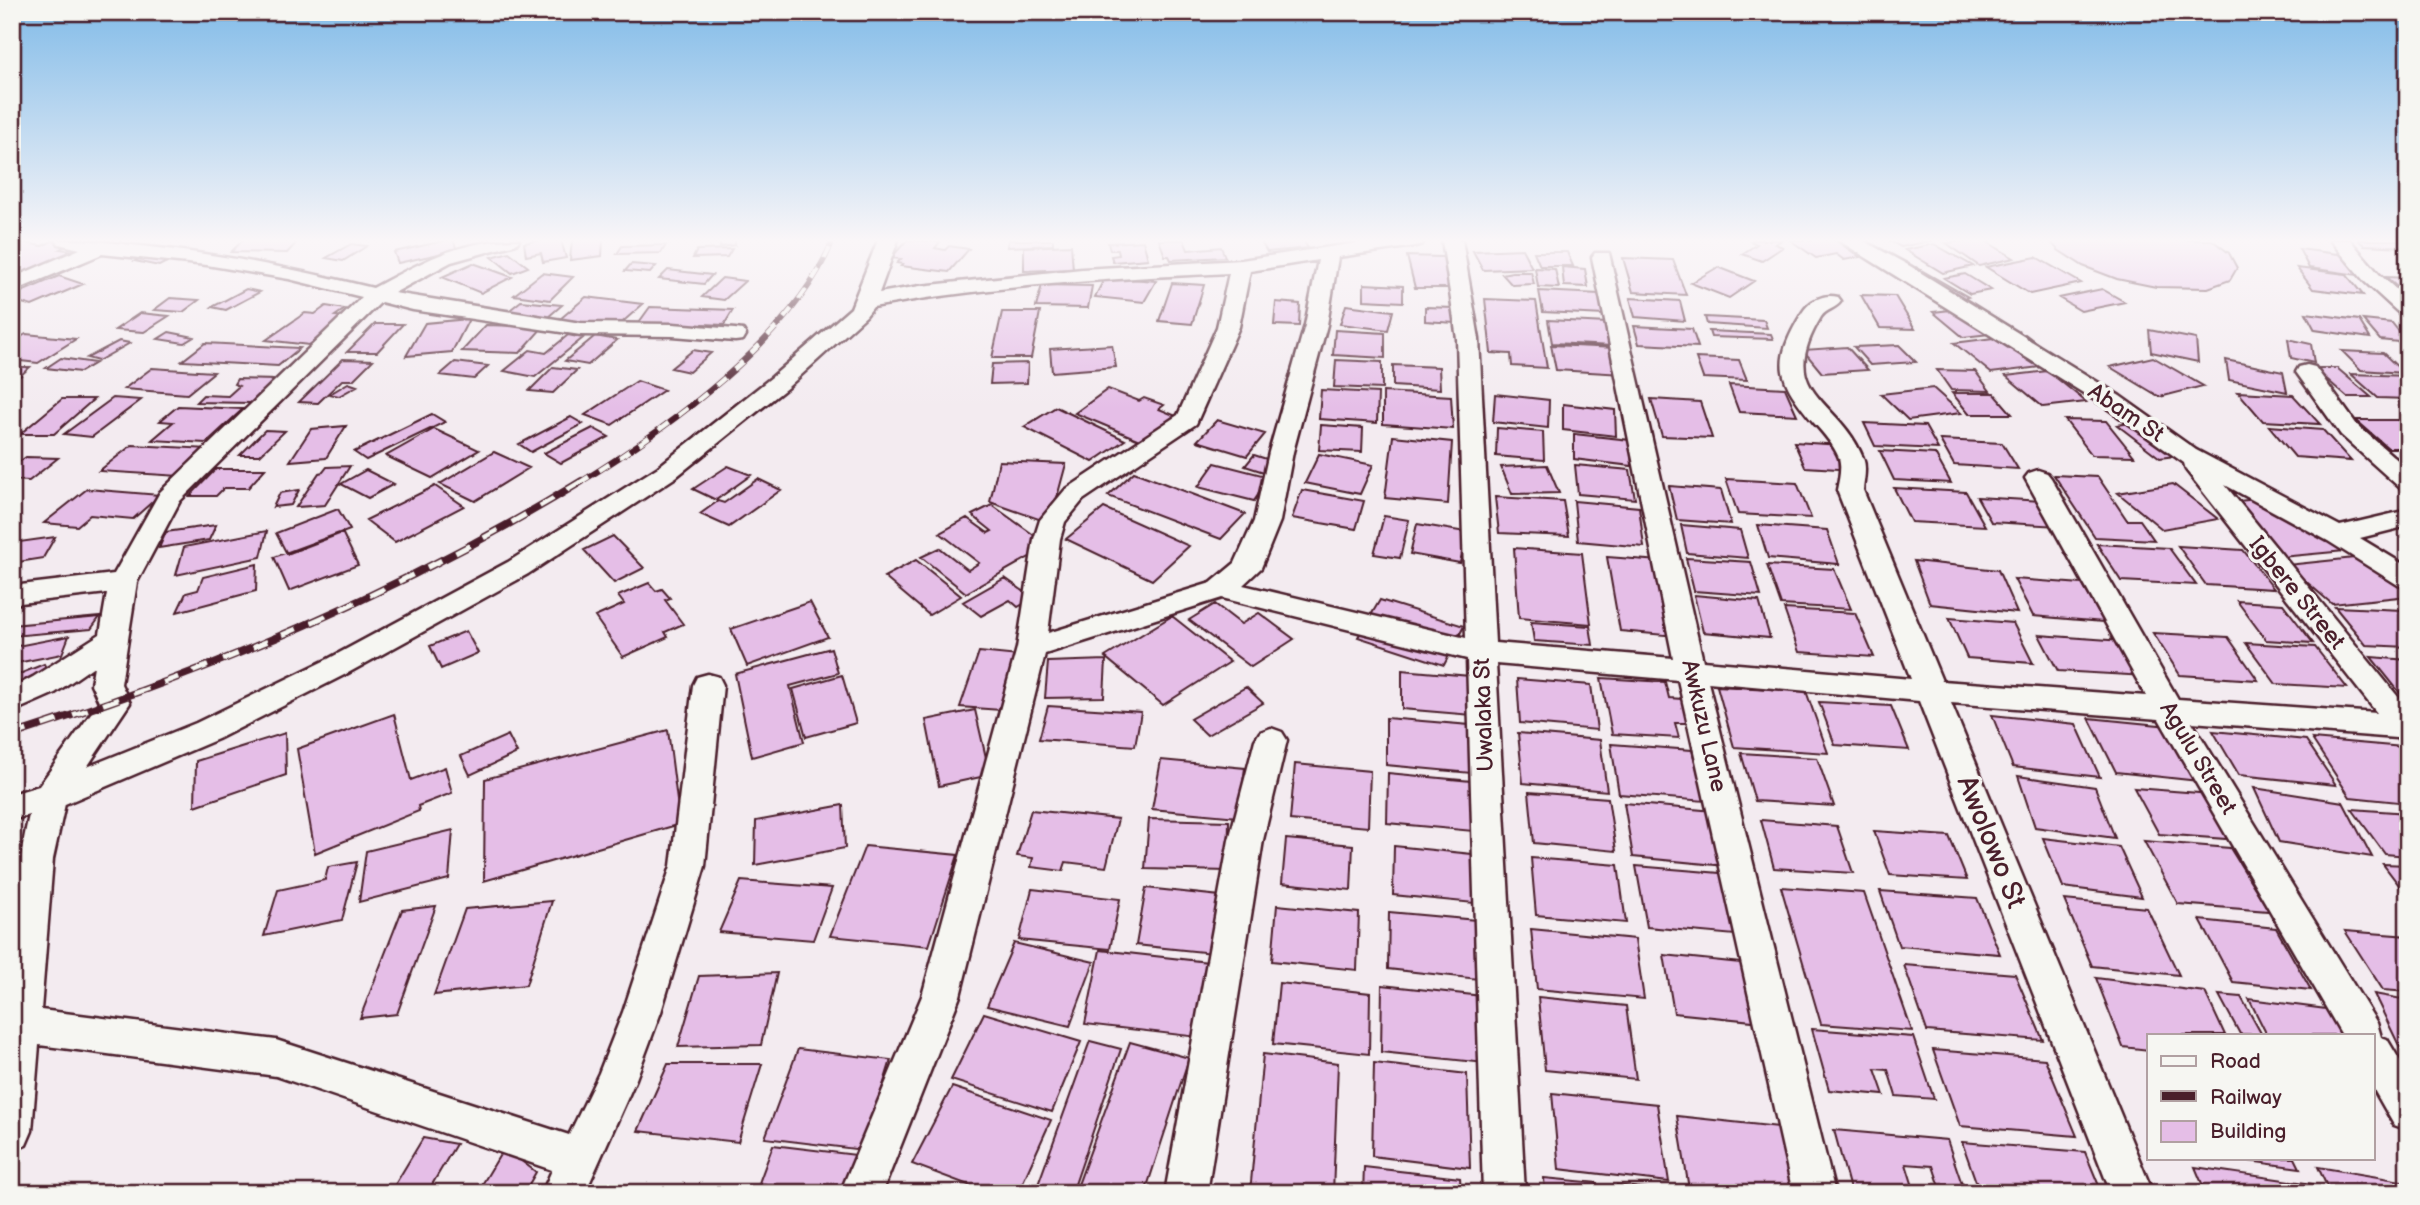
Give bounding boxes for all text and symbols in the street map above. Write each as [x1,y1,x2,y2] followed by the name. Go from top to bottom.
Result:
[2083,377,2169,449] street label: Abam St
[2243,531,2351,655] street label: Igbere Street
[1675,657,1733,795] street label: Awkuzu Lane
[1468,658,1500,772] street label: Uwalaka St
[2153,697,2243,819] street label: Agulu Street
[1950,771,2033,913] street label: Awolowo St
[2147,1034,2374,1160] legend
[2210,1049,2261,1074] text: Road
[2210,1085,2282,1110] text: Railway
[2210,1119,2286,1144] text: Building

